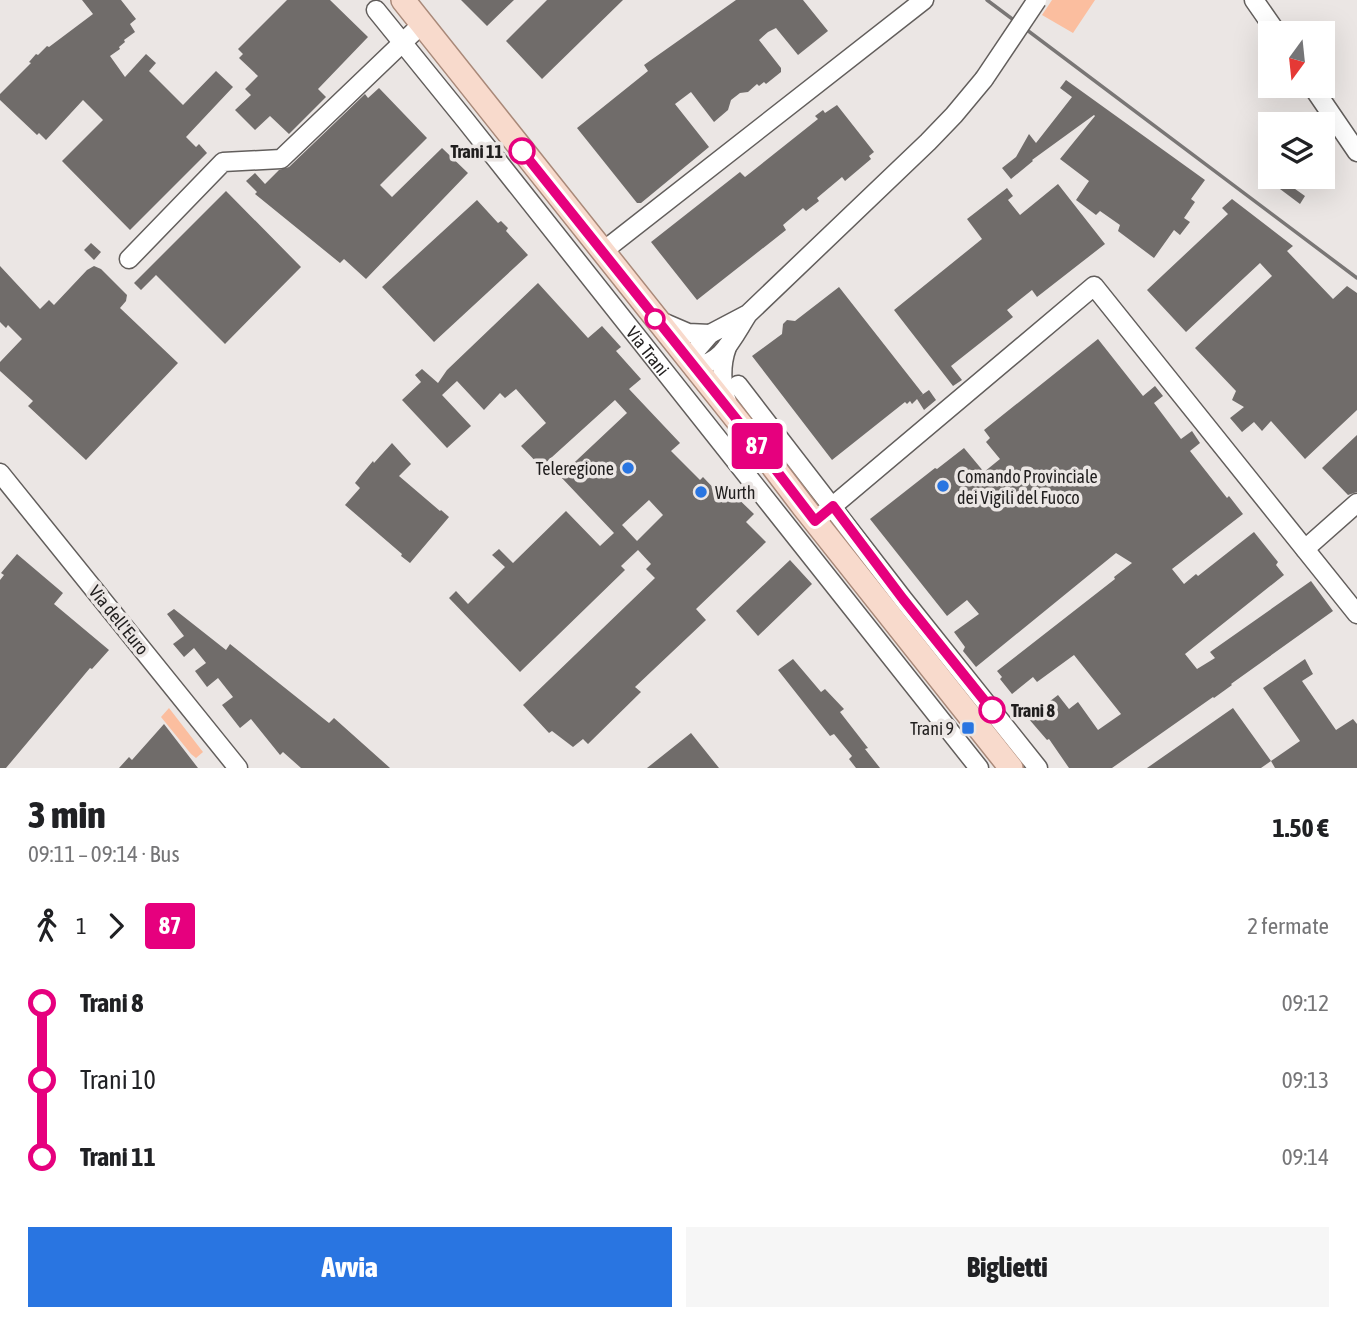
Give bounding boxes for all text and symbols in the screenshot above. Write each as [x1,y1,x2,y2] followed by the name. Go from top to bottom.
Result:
[1258,21,1335,98] north arrow
[1258,21,1335,189] map controls
[1258,112,1335,189] button: layers
[509,138,535,164] marker: Trani 11
[451,141,503,162] place label: Trani 11
[645,309,665,329] unlabelled marker
[622,322,674,379] street label: Via Trani
[726,423,788,469] line badge: 87
[746,432,768,459] text: 87
[536,458,614,479] place label: Teleregione
[620,460,636,476] marker: Teleregione
[957,466,1098,508] place label: Comando Provinciale dei Vigili del Fuoco
[935,478,951,494] marker: Comando Provinciale dei Vigili del Fuoco
[715,482,756,503] place label: Wurth
[693,484,709,500] marker: Wurth
[85,581,153,659] street label: Via dell'Euro
[979,697,1005,723] marker: Trani 8
[1011,700,1055,721] place label: Trani 8
[910,718,954,739] place label: Trani 9
[960,720,976,736] marker: Trani 9
[28,793,106,836] text: 3 min
[1272,813,1329,843] text: 1.50 €
[28,841,180,867] text: 09:11 – 09:14 · Bus
[28,907,66,945] icon: walk
[97,907,135,945] icon: forward
[159,912,181,939] text: 87
[76,913,87,939] text: 1
[1247,913,1329,939] text: 2 fermate
[80,988,143,1018] text: Trani 8
[1282,990,1329,1016] text: 09:12
[80,1065,156,1095] text: Trani 10
[1282,1067,1329,1093] text: 09:13
[80,1142,156,1172] text: Trani 11
[1282,1144,1329,1170] text: 09:14
[28,1227,672,1307] button: Avvia
[686,1227,1329,1307] button: Biglietti

